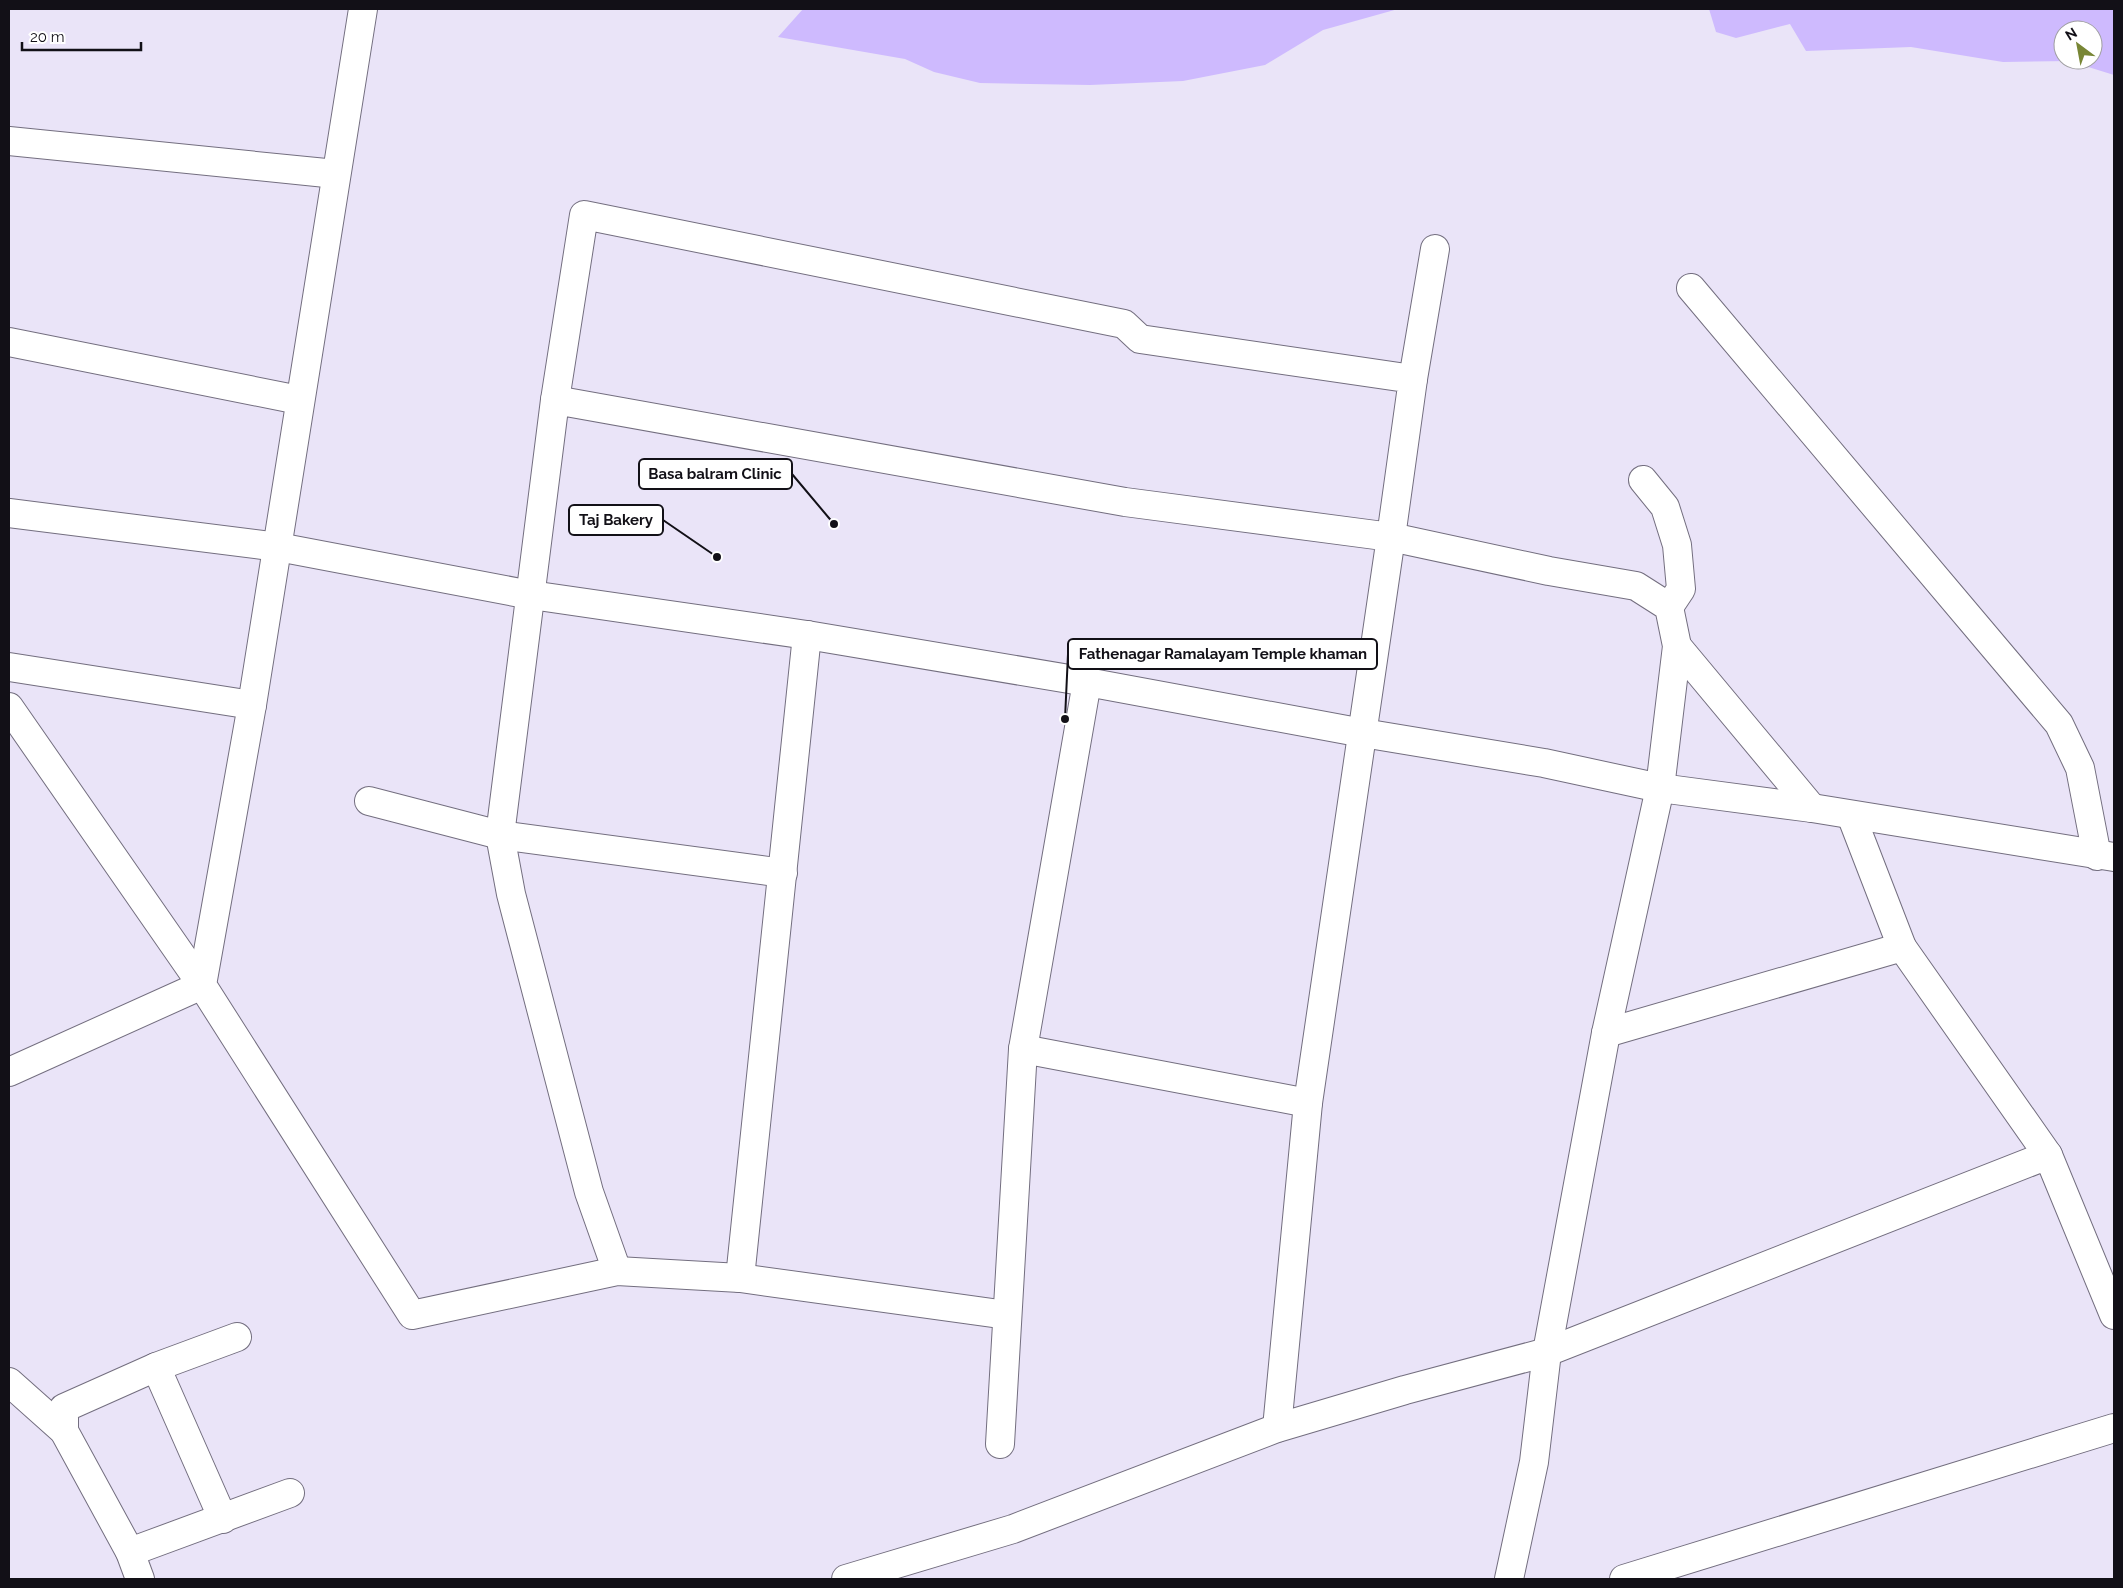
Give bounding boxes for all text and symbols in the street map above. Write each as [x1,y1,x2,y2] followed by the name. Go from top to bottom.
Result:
[22,20,141,52] scale bar
[2053,20,2103,70] north arrow
[2062,24,2080,44] text: N
[30,28,65,46] text: 20 m
[639,459,792,489] callout: Basa balram Clinic
[648,465,782,483] text: Basa balram Clinic
[569,505,663,535] callout: Taj Bakery
[579,511,654,529] text: Taj Bakery
[1068,639,1377,669] callout: Fathenagar Ramalayam Temple khaman
[1079,645,1367,663] text: Fathenagar Ramalayam Temple khaman

